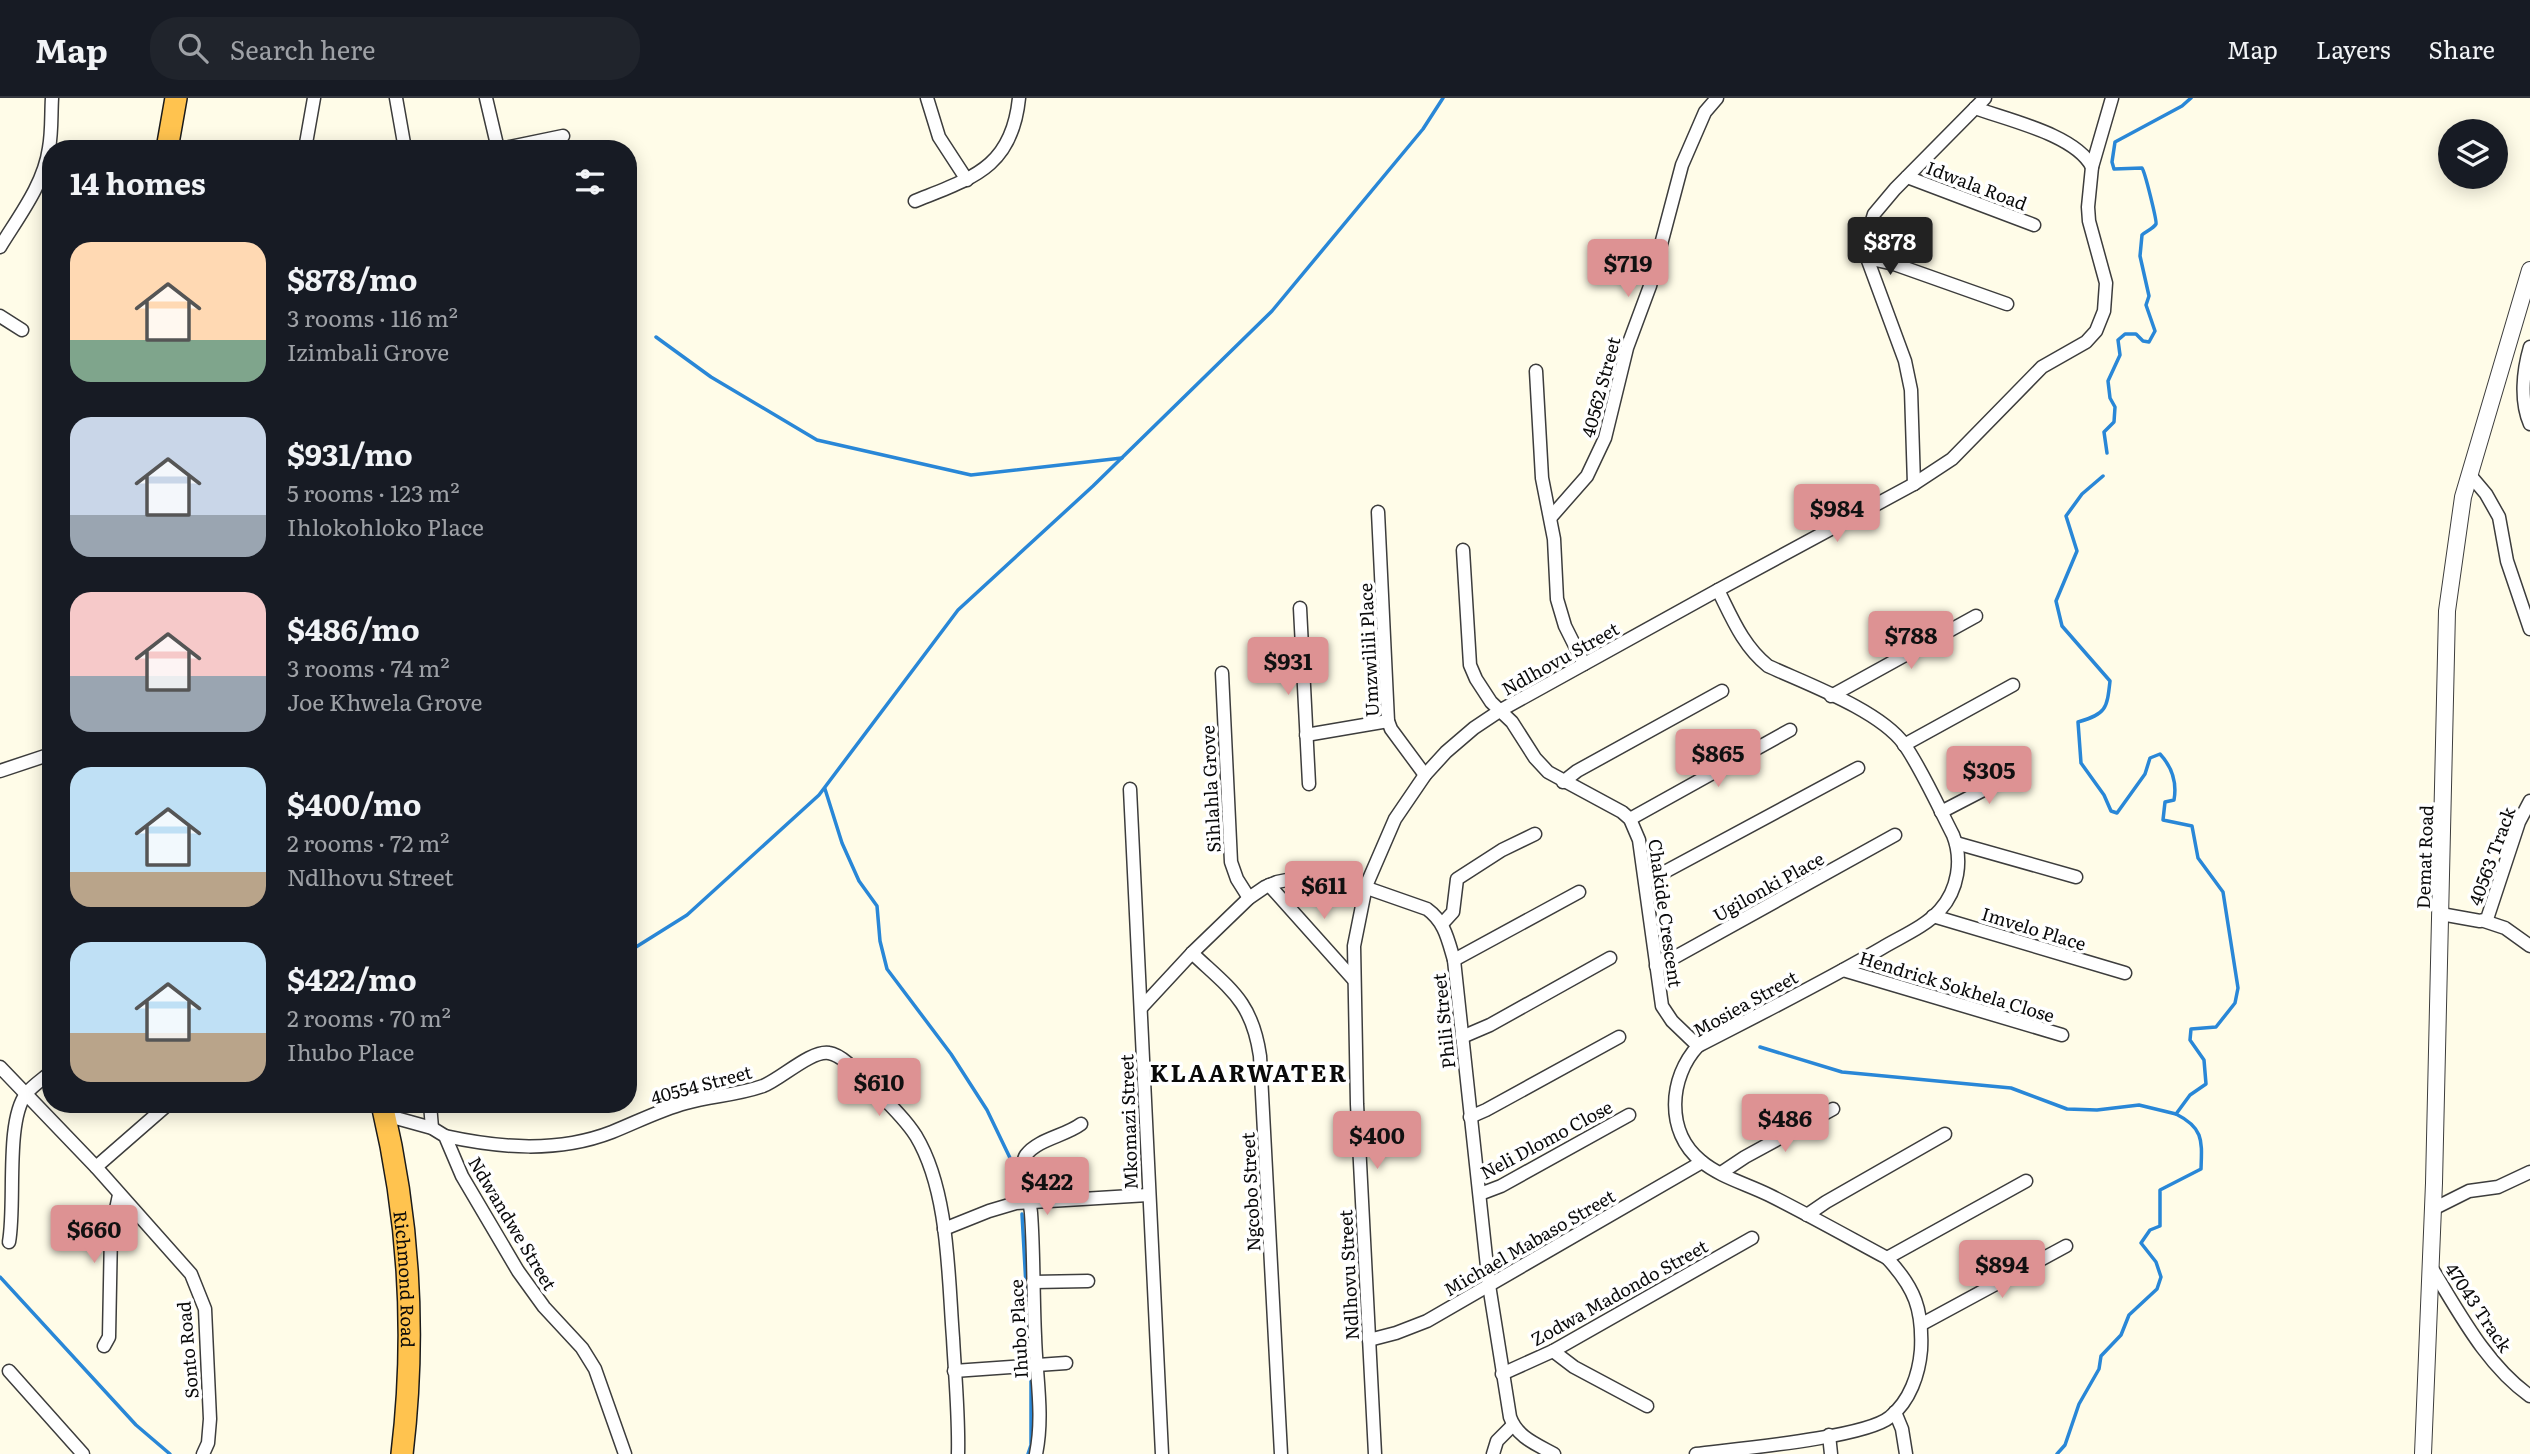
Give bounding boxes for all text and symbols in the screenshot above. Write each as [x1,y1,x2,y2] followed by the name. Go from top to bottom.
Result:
[150,17,640,80] search box
[35,24,108,73] text: Map
[174,29,212,67] icon: search
[230,29,376,68] text: Search here
[2227,31,2278,66] text: Map
[2316,31,2390,66] text: Layers
[2428,31,2495,66] text: Share
[2438,119,2508,189] map controls
[2438,119,2508,189] button: layers
[1923,153,2031,217] street label: Idwala Road
[70,160,206,204] text: 14 homes
[571,163,609,201] icon: filters
[1849,218,1931,277] pin: $878
[1864,223,1916,257] text: $878
[1587,240,1669,299] pin: $719
[1603,245,1653,279] text: $719
[287,256,418,300] text: $878/mo
[126,270,210,354] icon: home
[287,300,458,334] text: 3 rooms · 116 m²
[1574,333,1627,440] street label: 40562 Street
[287,334,449,368] text: Izimbali Grove
[287,431,413,475] text: $931/mo
[126,445,210,529] icon: home
[287,475,460,509] text: 5 rooms · 123 m²
[1796,484,1878,544] pin: $984
[1810,490,1864,524] text: $984
[287,509,484,543] text: Ihlokohloko Place
[1351,582,1385,718] street label: Umzwilili Place
[287,606,420,650] text: $486/mo
[1870,612,1952,671] pin: $788
[1496,614,1624,701] street label: Ndlhovu Street
[1884,617,1938,651] text: $788
[126,620,210,704] icon: home
[1247,638,1329,697] pin: $931
[1263,643,1313,677] text: $931
[287,650,450,684] text: 3 rooms · 74 m²
[287,684,482,718] text: Joe Khwela Grove
[1193,725,1227,853] street label: Sihlahla Grove
[1677,730,1759,789] pin: $865
[1691,735,1745,769] text: $865
[1948,746,2030,806] pin: $305
[1962,752,2016,786] text: $305
[287,781,422,825] text: $400/mo
[126,795,210,879] icon: home
[2461,802,2522,909] street label: 40563 Track
[2409,805,2439,909] street label: Demat Road
[287,825,449,859] text: 2 rooms · 72 m²
[1642,837,1690,990] street label: Chakide Crescent
[1708,844,1828,928] street label: Ugilonki Place
[287,859,454,893] text: Ndlhovu Street
[1283,862,1365,921] pin: $611
[1301,867,1347,901] text: $611
[1978,899,2090,957] street label: Imvelo Place
[1856,943,2058,1029] street label: Hendrick Sokhela Close
[287,956,417,1000] text: $422/mo
[1688,963,1803,1043] street label: Mosiea Street
[126,970,210,1054] icon: home
[1424,971,1461,1070] street label: Phili Street
[287,1000,451,1034] text: 2 rooms · 70 m²
[287,1034,414,1068] text: Ihubo Place
[1112,1053,1144,1190] street label: Mkomazi Street
[1150,1054,1348,1089] district label: KLAARWATER
[647,1057,755,1110] street label: 40554 Street
[838,1058,920,1118] pin: $610
[854,1064,904,1098] text: $610
[1475,1093,1617,1185] street label: Neli Dlomo Close
[1744,1094,1826,1154] pin: $486
[1758,1100,1812,1134] text: $486
[1336,1112,1418,1171] pin: $400
[1349,1117,1405,1151] text: $400
[1233,1131,1267,1252] street label: Ngcobo Street
[462,1151,564,1296] street label: Ndwandwe Street
[1006,1158,1088,1217] pin: $422
[1021,1163,1073,1197] text: $422
[1438,1181,1620,1302] street label: Michael Mabaso Street
[53,1206,135,1265] pin: $660
[1331,1208,1365,1341] street label: Ndlhovu Street
[388,1209,423,1348] street label: Richmond Road
[67,1211,121,1245] text: $660
[1526,1232,1713,1352] street label: Zodwa Madondo Street
[1961,1240,2043,1300] pin: $894
[1975,1246,2029,1280] text: $894
[2439,1257,2520,1358] street label: 47043 Track
[1002,1279,1034,1379] street label: Ihubo Place
[169,1300,205,1400] street label: Sonto Road

